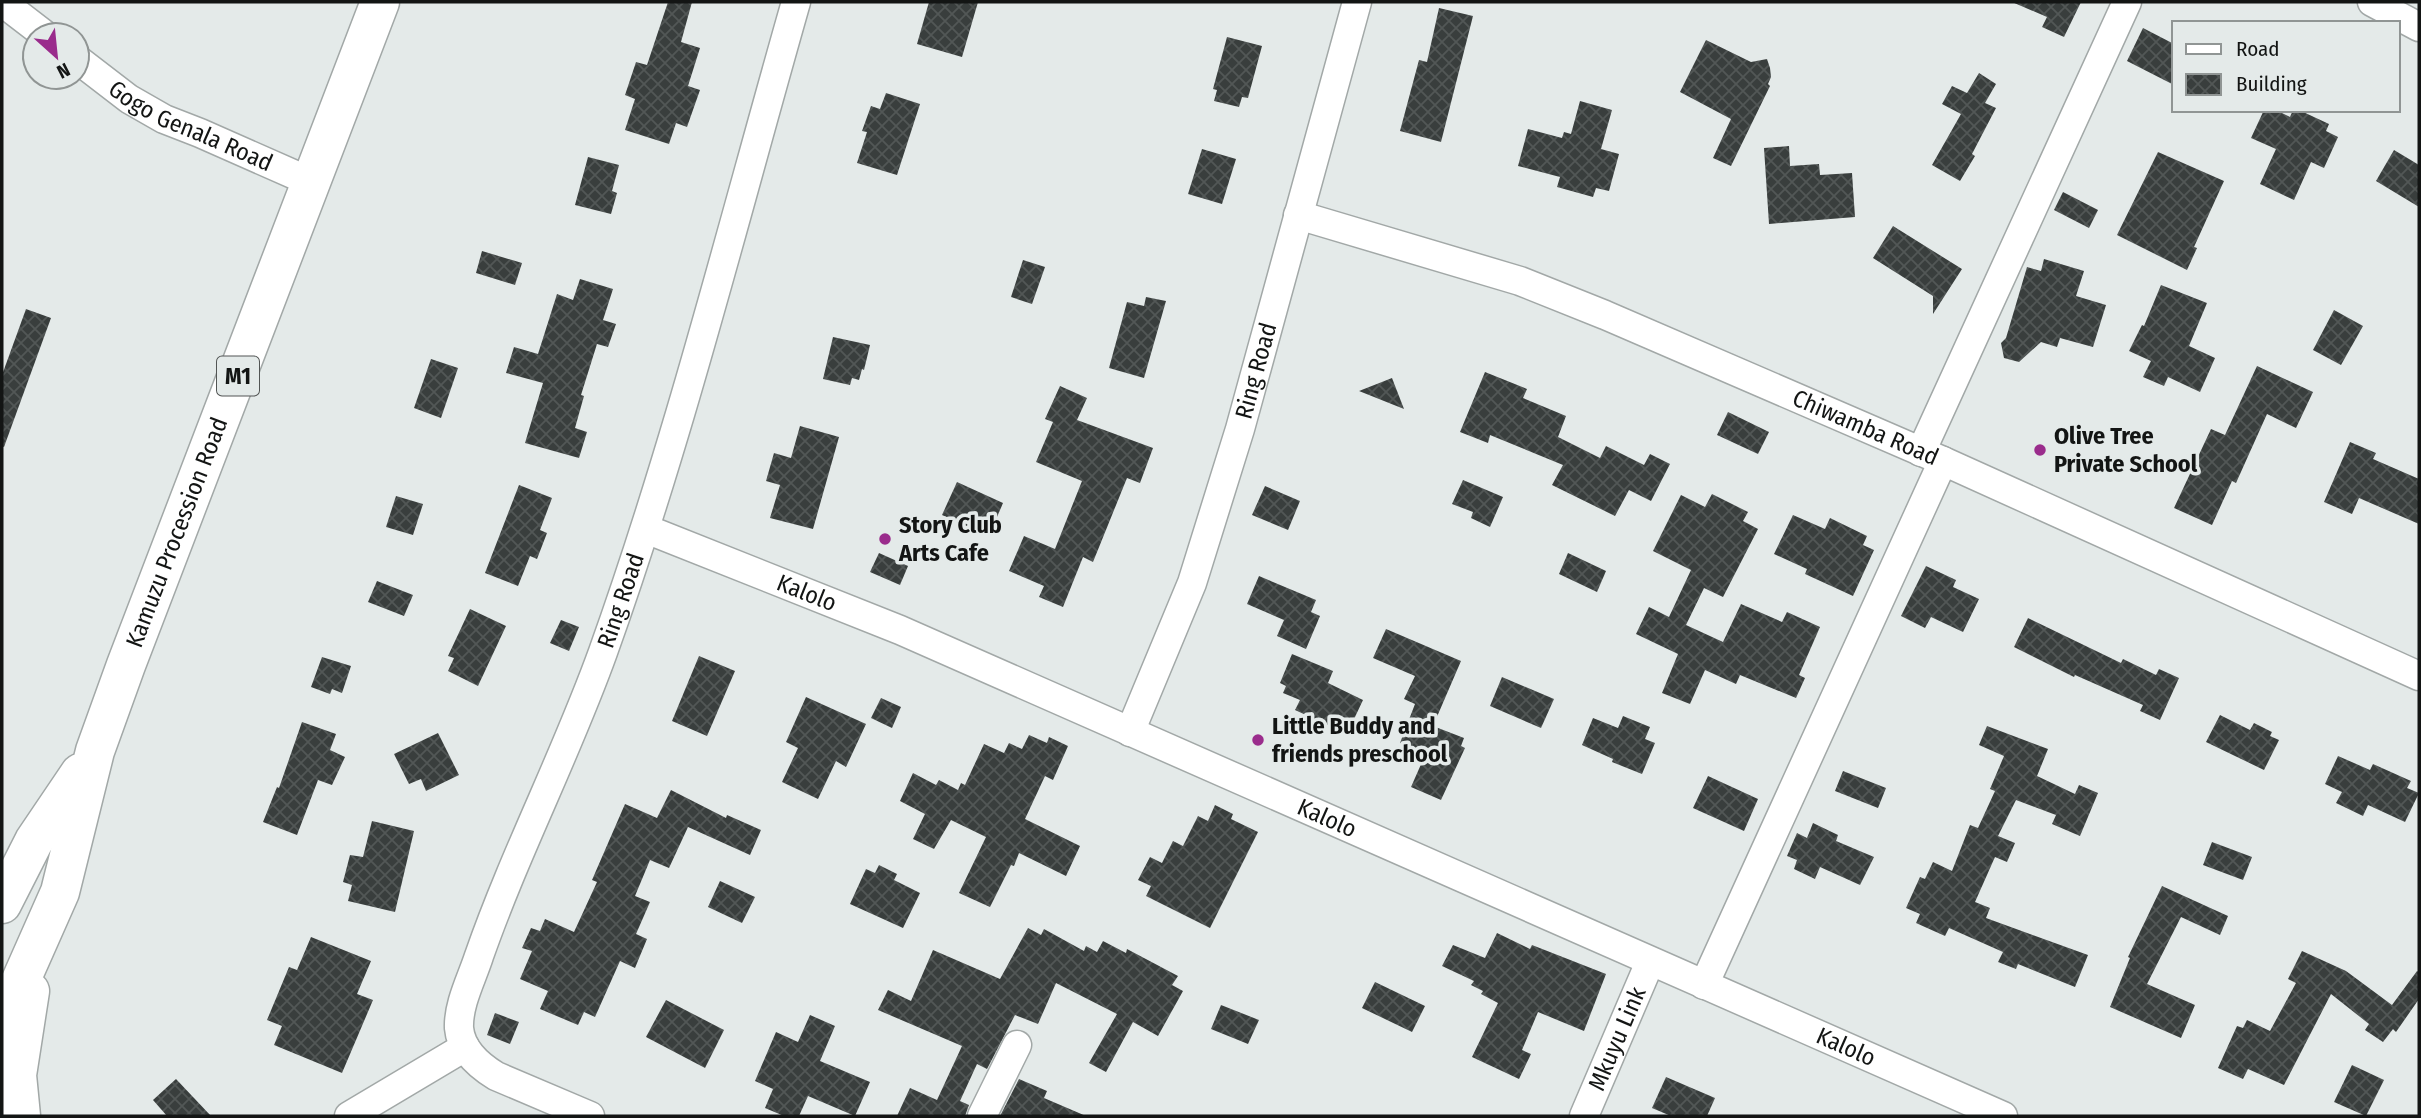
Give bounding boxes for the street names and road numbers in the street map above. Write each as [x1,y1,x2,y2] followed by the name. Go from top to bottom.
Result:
[103,74,277,177] street label: Gogo Genala Road
[1229,320,1282,422] street label: Ring Road
[217,356,259,396] road number: M1
[1788,384,1943,471] street label: Chiwamba Road
[120,413,234,651] street label: Kamuzu Procession Road
[592,550,650,652] street label: Ring Road
[773,569,841,617] street label: Kalolo
[1293,793,1361,843] street label: Kalolo
[1583,982,1652,1095] street label: Mkuyu Link
[1812,1022,1880,1072] street label: Kalolo

